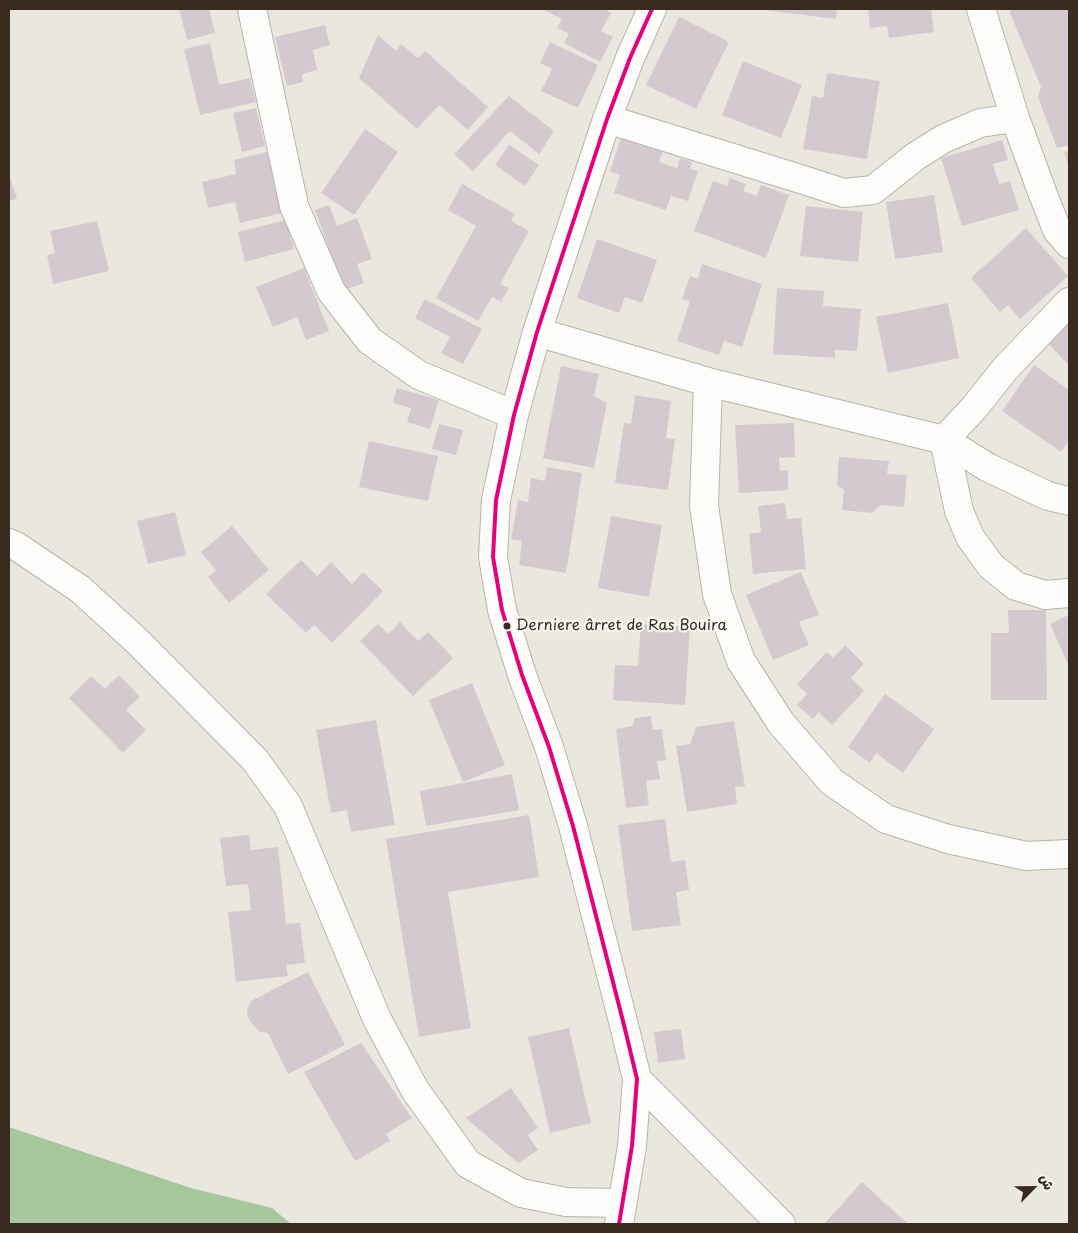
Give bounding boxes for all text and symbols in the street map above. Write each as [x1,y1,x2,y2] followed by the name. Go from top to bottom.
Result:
[516,617,727,635] place label: Derniere ârret de Ras Bouira
[502,621,512,631] marker: Derniere ârret de Ras Bouira
[1008,1163,1058,1213] north arrow
[1035,1171,1060,1193] text: ش

